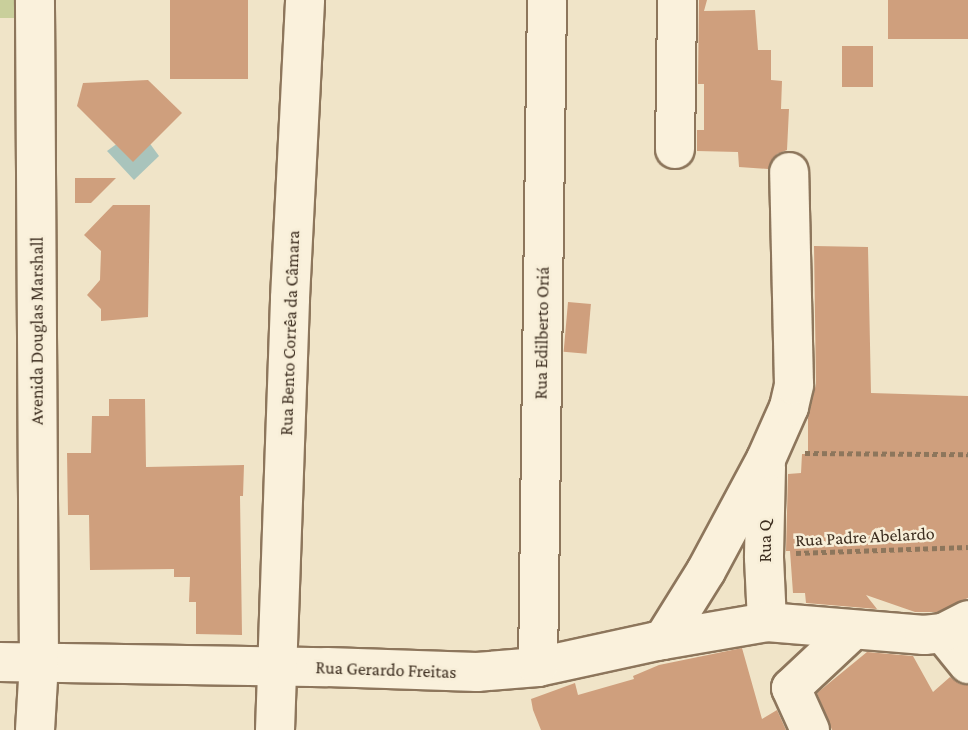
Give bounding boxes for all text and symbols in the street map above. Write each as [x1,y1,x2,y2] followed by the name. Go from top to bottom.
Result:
[276,230,304,436] street label: Rua Bento Corrêa da Câmara
[26,237,48,425] street label: Avenida Douglas Marshall
[530,266,554,400] street label: Rua Edilberto Oriá
[754,519,776,563] street label: Rua Q
[795,523,935,551] street label: Rua Padre Abelardo
[315,657,457,683] street label: Rua Gerardo Freitas

